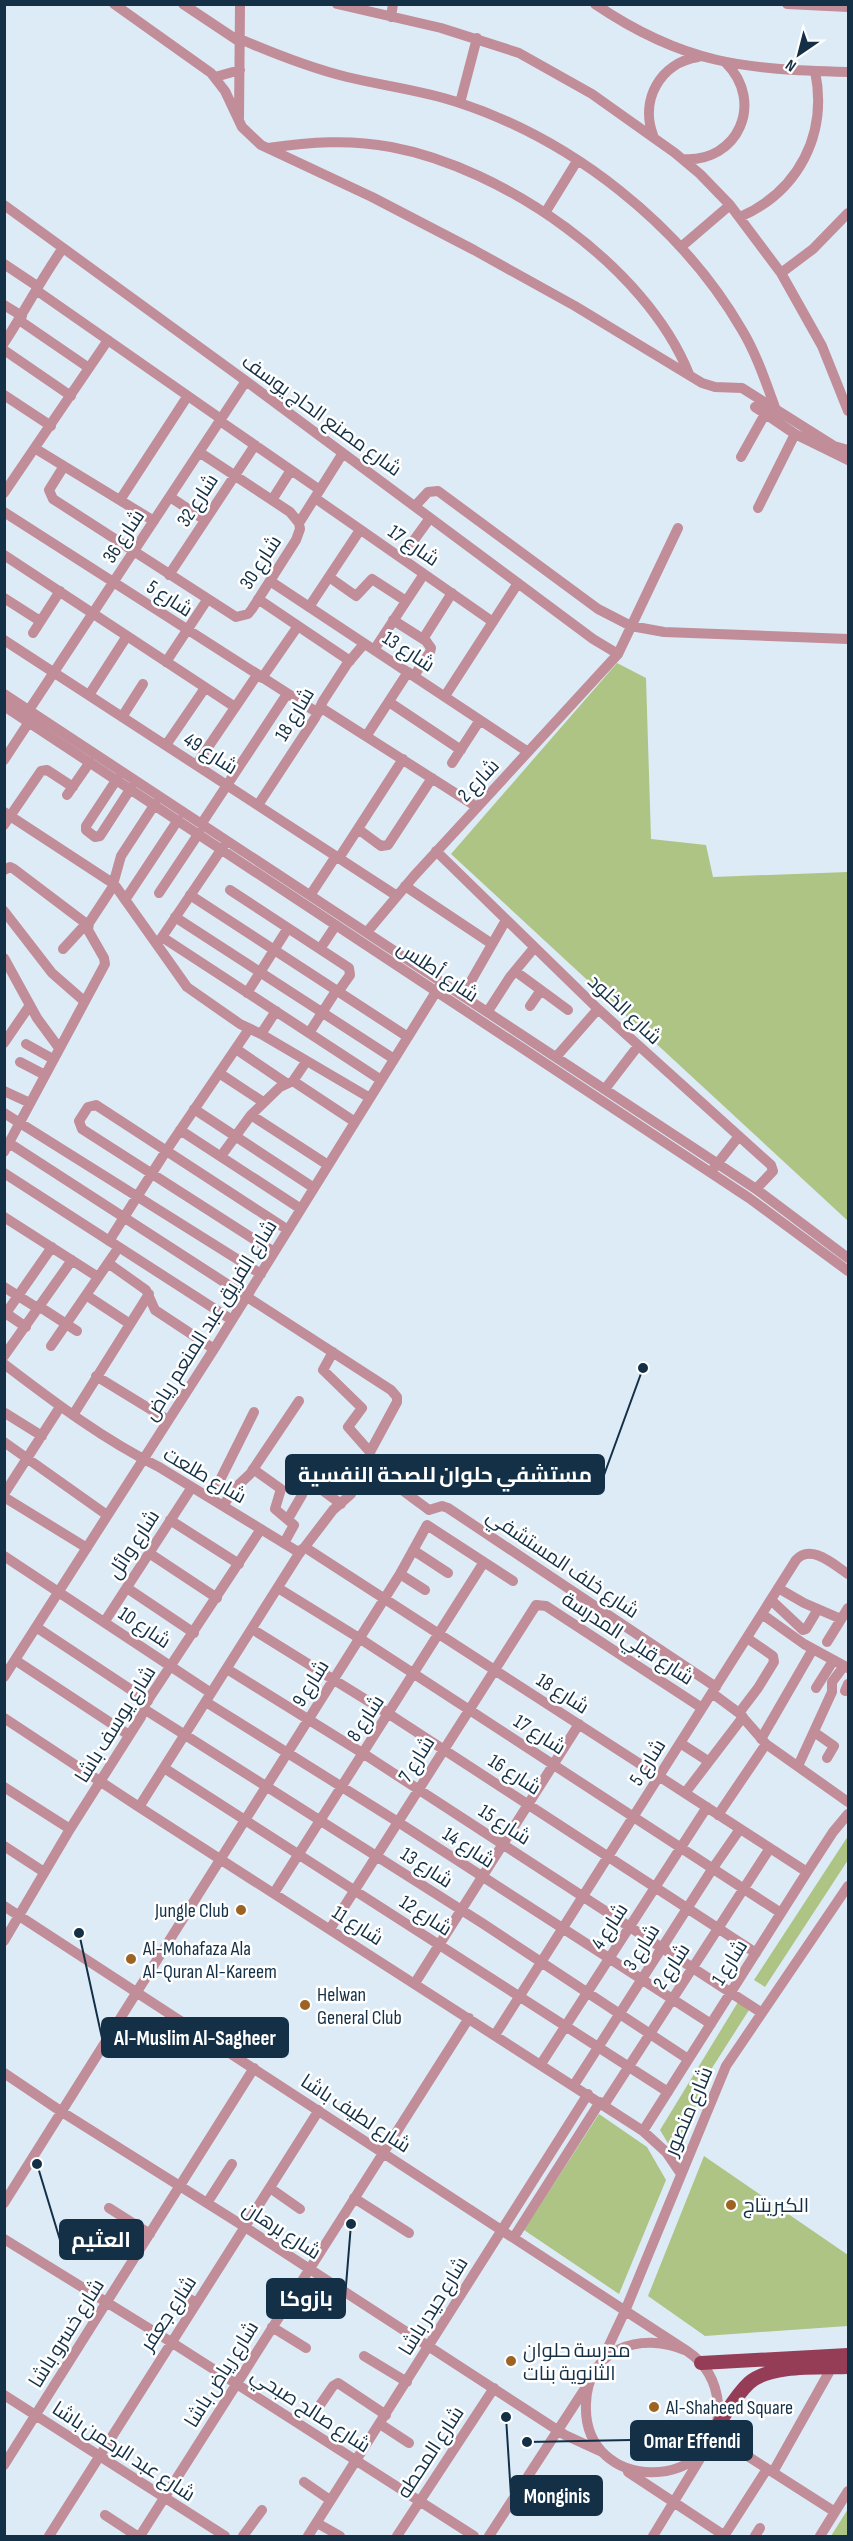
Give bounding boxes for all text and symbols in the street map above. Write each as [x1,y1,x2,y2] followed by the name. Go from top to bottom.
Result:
[769,24,829,84] north arrow
[782,55,800,75] text: N
[236,350,406,483] street label: شارع مصنع الحاج يوسف
[172,469,225,532] street label: شارع 32
[98,505,151,568] street label: شارع 36
[383,520,444,573] street label: شارع 17
[235,531,288,594] street label: شارع 30
[141,575,197,623] street label: شارع 5
[377,626,439,678] street label: شارع 13
[270,684,321,746] street label: شارع 18
[179,728,242,781] street label: شارع 49
[453,754,505,808] street label: شارع 2
[392,935,483,1009] street label: شارع أطلس
[582,970,666,1051] street label: شارع الخلود
[139,1216,283,1426] street label: شارع الفريق عبد المنعم رياض
[158,1442,250,1510] street label: شارع طلعت
[286,1455,604,1494] callout: مستشفي حلوان للصحة النفسية
[298,1463,592,1492] text: مستشفي حلوان للصحة النفسية
[480,1504,643,1626] street label: شارع خلف المستشفي
[103,1505,166,1584] street label: شارع وائل
[555,1587,698,1693] street label: شارع قبلي المدرسة
[113,1602,175,1655] street label: شارع 10
[287,1656,335,1712] street label: شارع 9
[70,1662,162,1788] street label: شارع يوسف باشا
[531,1668,593,1720] street label: شارع 18
[342,1691,391,1747] street label: شارع 8
[509,1709,570,1761] street label: شارع 17
[393,1732,441,1788] street label: شارع 7
[624,1735,672,1791] street label: شارع 5
[483,1749,545,1801] street label: شارع 16
[473,1799,535,1851] street label: شارع 15
[437,1822,499,1874] street label: شارع 14
[395,1842,457,1894] street label: شارع 13
[394,1890,456,1942] street label: شارع 12
[154,1899,229,1923] place label: Jungle Club
[586,1899,634,1955] street label: شارع 4
[327,1901,387,1952] street label: شارع 11
[234,1903,248,1917] marker: Jungle Club
[618,1920,666,1976] street label: شارع 3
[707,1935,754,1990] street label: شارع 1
[142,1937,277,1984] place label: Al-Mohafaza Ala Al-Quran Al-Kareem
[648,1939,696,1995] street label: شارع 2
[124,1952,138,1966] marker: Al-Mohafaza Ala Al-Quran Al-Kareem
[317,1983,402,2030] place label: Helwan General Club
[298,1998,312,2012] marker: Helwan General Club
[102,2018,288,2057] callout: Al-Muslim Al-Sagheer
[113,2026,276,2051] text: Al-Muslim Al-Sagheer
[659,2063,719,2161] street label: شارع منصور
[295,2069,415,2159] street label: شارع لطيف باشا
[743,2194,809,2219] place label: الكبريتاج
[237,2197,325,2266] street label: شارع برهان
[724,2198,738,2212] marker: الكبريتاج
[60,2220,143,2259] callout: العثيم
[71,2228,131,2254] text: العثيم
[394,2253,474,2361] street label: شارع حيدر باشا
[135,2272,203,2357] street label: شارع جعفر
[24,2275,111,2393] street label: شارع خسرو باشا
[267,2279,345,2318] callout: بازوكا
[279,2287,333,2312] text: بازوكا
[180,2317,265,2433] street label: شارع رياض باشا
[523,2339,631,2386] place label: مدرسة حلوان الثانوية بنات
[504,2354,518,2368] marker: مدرسة حلوان الثانوية بنات
[245,2363,375,2461] street label: شارع صالح صبحي
[665,2396,793,2420] place label: Al-Shaheed Square
[47,2397,200,2508] street label: شارع عبد الرحمن باشا
[647,2400,661,2414] marker: Al-Shaheed Square
[392,2402,470,2504] street label: شارع المحطه
[631,2421,752,2460] callout: Omar Effendi
[644,2429,740,2454] text: Omar Effendi
[511,2476,602,2515] callout: Monginis
[524,2484,590,2509] text: Monginis

